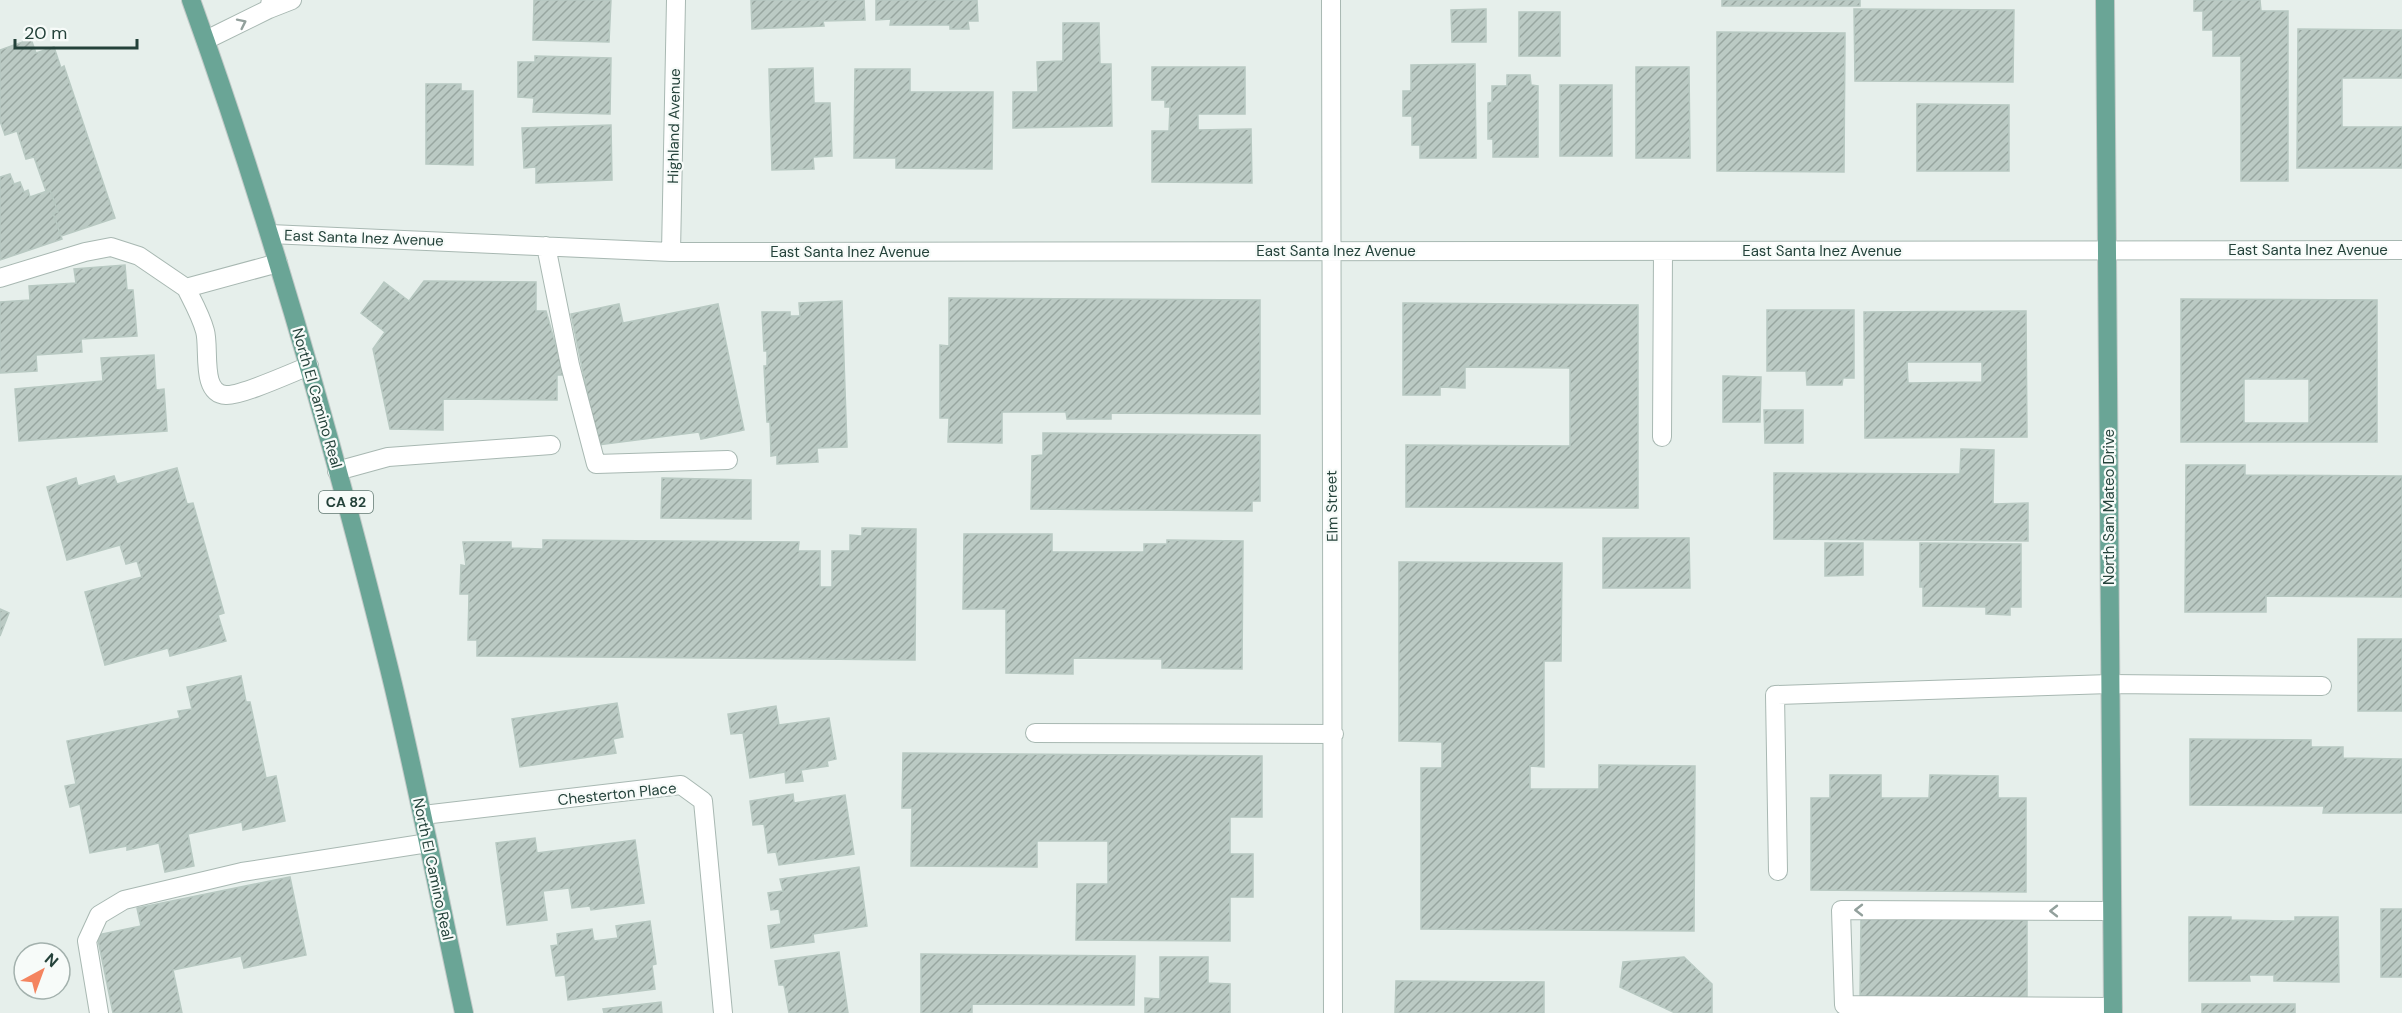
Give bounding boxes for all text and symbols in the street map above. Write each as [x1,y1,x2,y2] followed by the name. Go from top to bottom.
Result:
[15,12,136,50] scale bar
[235,18,246,30] one-way arrow
[24,21,67,45] text: 20 m
[663,68,685,184] street label: Highland Avenue
[284,225,444,251] street label: East Santa Inez Avenue
[2228,240,2388,260] street label: East Santa Inez Avenue
[1256,241,1416,261] street label: East Santa Inez Avenue
[1742,241,1902,261] street label: East Santa Inez Avenue
[770,242,930,262] street label: East Santa Inez Avenue
[287,326,347,470] street label: North El Camino Real
[2099,429,2119,585] street label: North San Mateo Drive
[1321,470,1343,542] street label: Elm Street
[319,491,373,513] road number: CA 82
[557,778,677,810] street label: Chesterton Place
[408,796,458,942] street label: North El Camino Real
[1854,904,1863,916] one-way arrow
[2049,905,2058,917] one-way arrow
[12,941,72,1001] north arrow
[40,948,63,972] text: N

